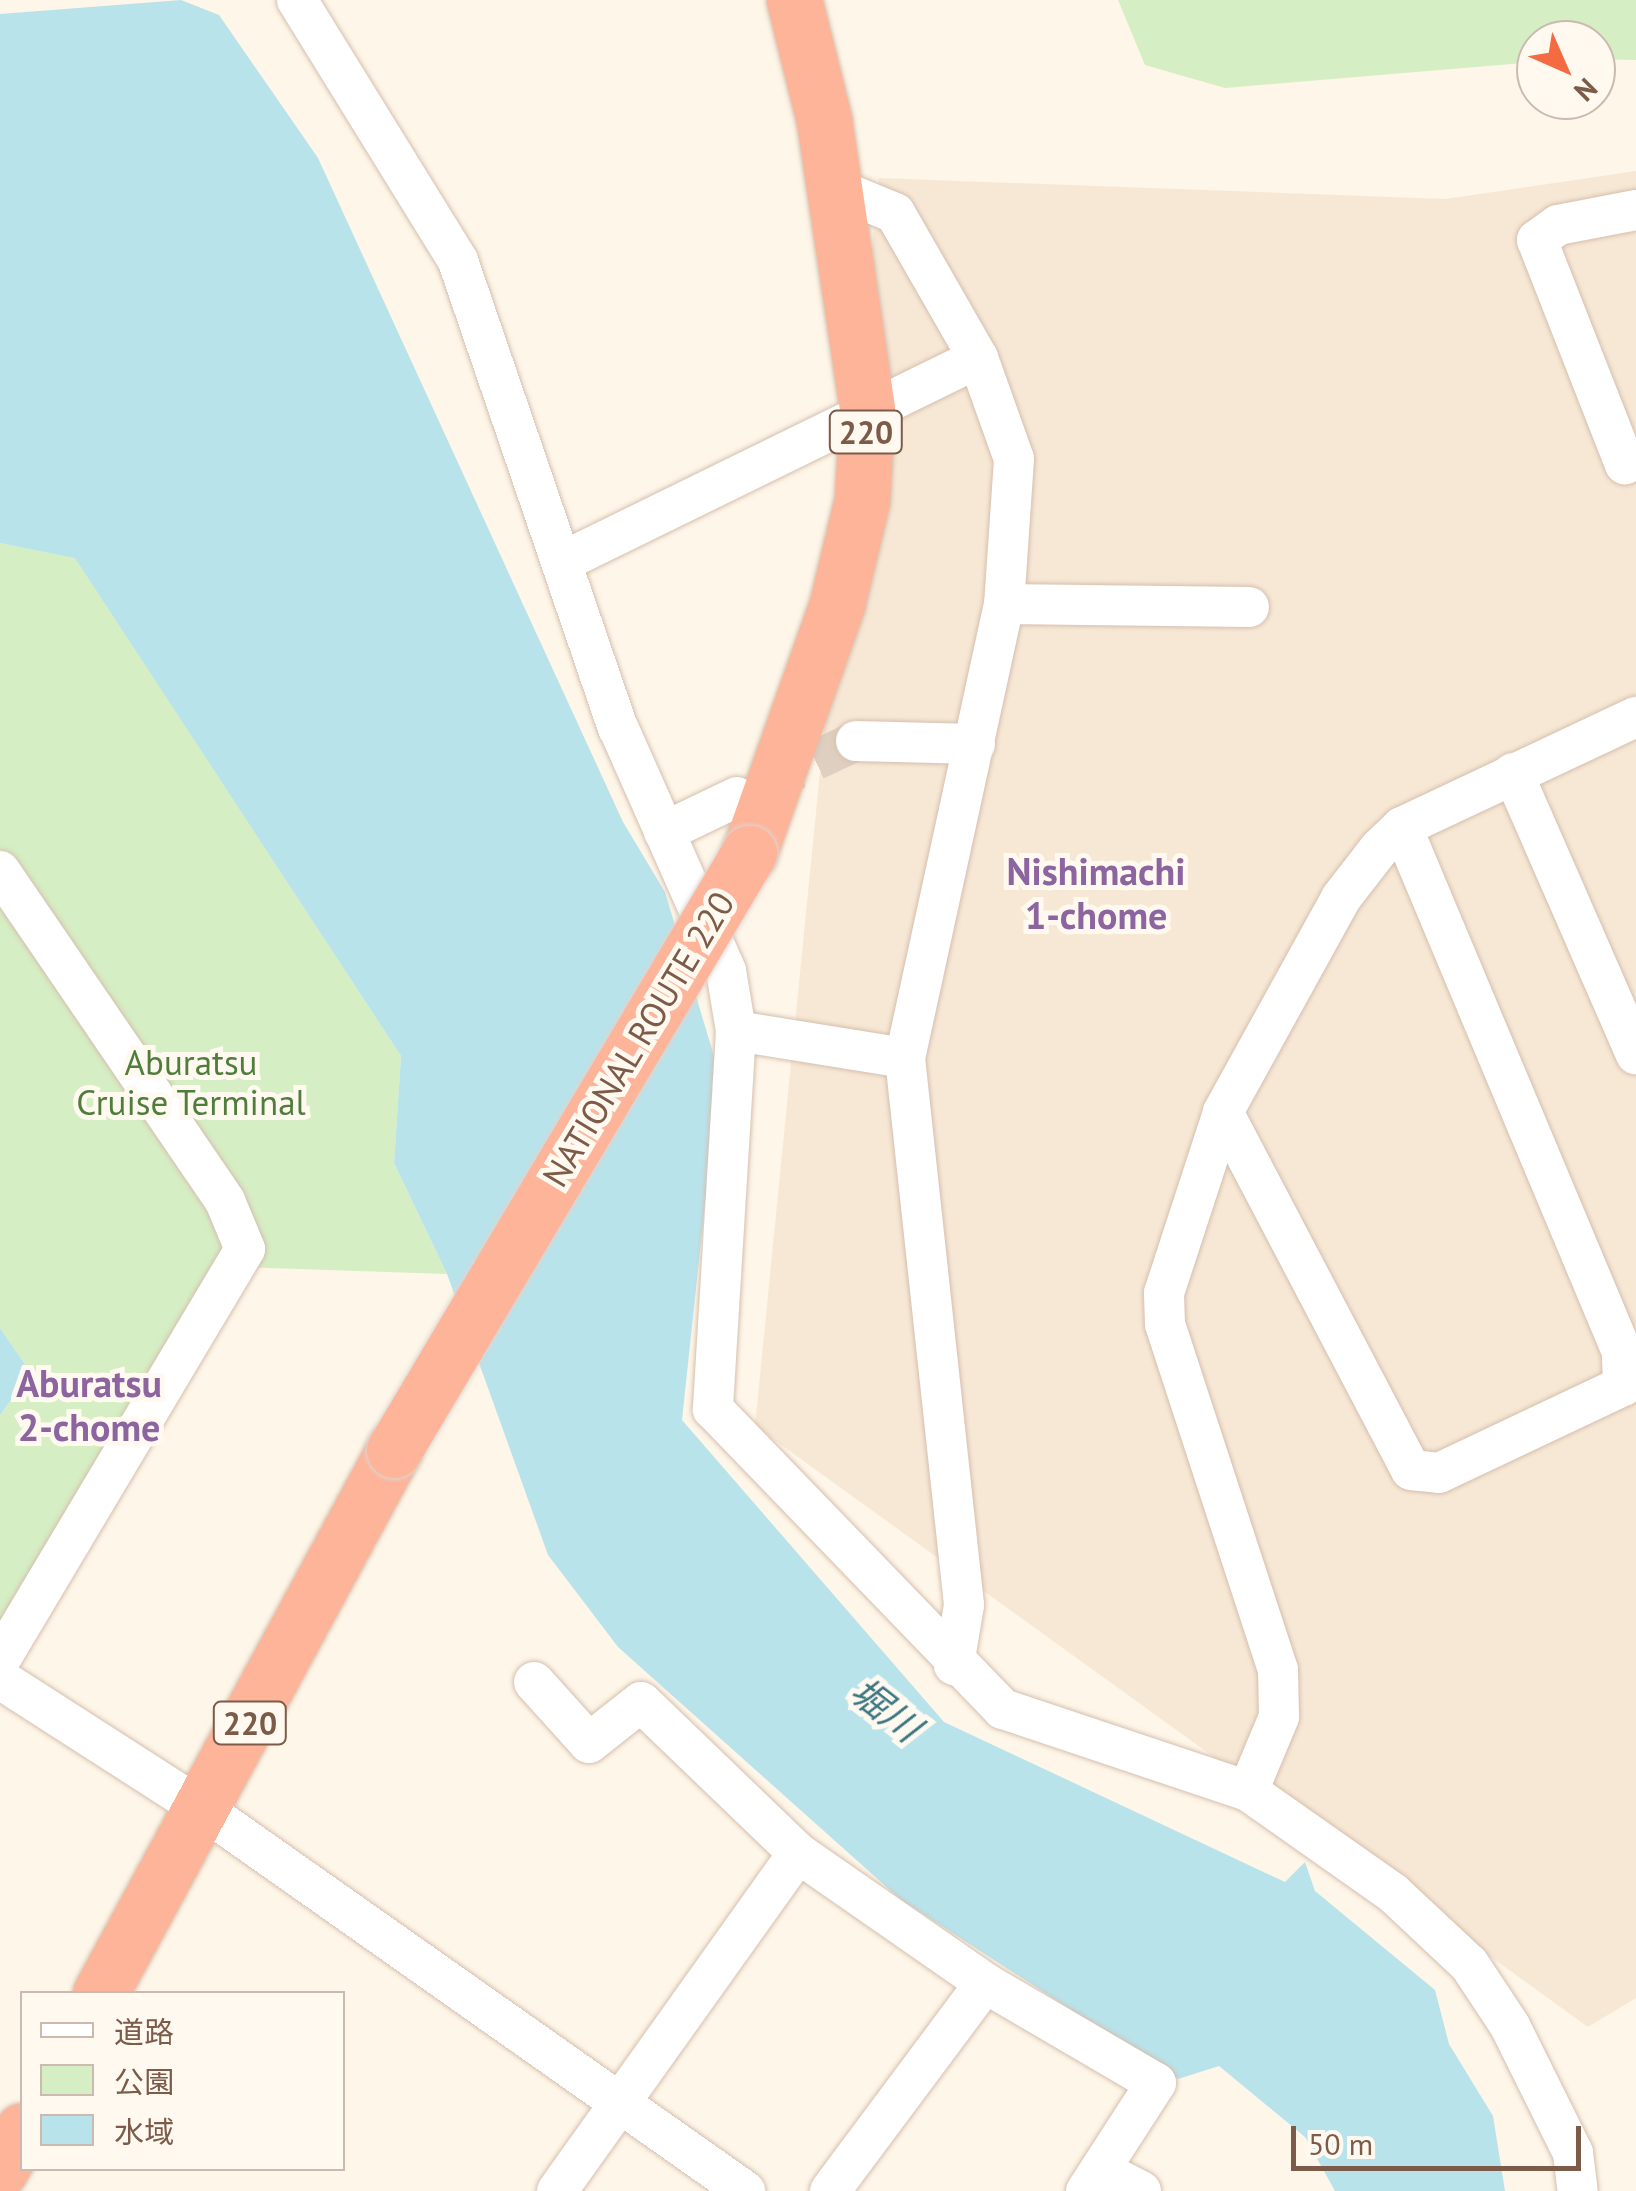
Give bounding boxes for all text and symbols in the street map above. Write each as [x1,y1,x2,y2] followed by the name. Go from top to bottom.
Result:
[1516,20,1616,120] north arrow
[1567,71,1606,110] text: N
[828,405,904,459] road number: 220
[1007,848,1185,938] district label: Nishimachi 1-chome
[533,884,743,1194] street label: NATIONAL ROUTE 220
[76,1041,306,1123] park label: Aburatsu Cruise Terminal
[16,1360,162,1450] district label: Aburatsu 2-chome
[842,1668,930,1750] water label: 堀川
[212,1696,288,1750] road number: 220
[20,1991,345,2171] legend
[114,2012,174,2051] text: 道路
[114,2062,174,2101] text: 公園
[1296,2106,1586,2168] scale bar
[114,2112,174,2151] text: 水域
[1308,2124,1373,2163] text: 50 m

